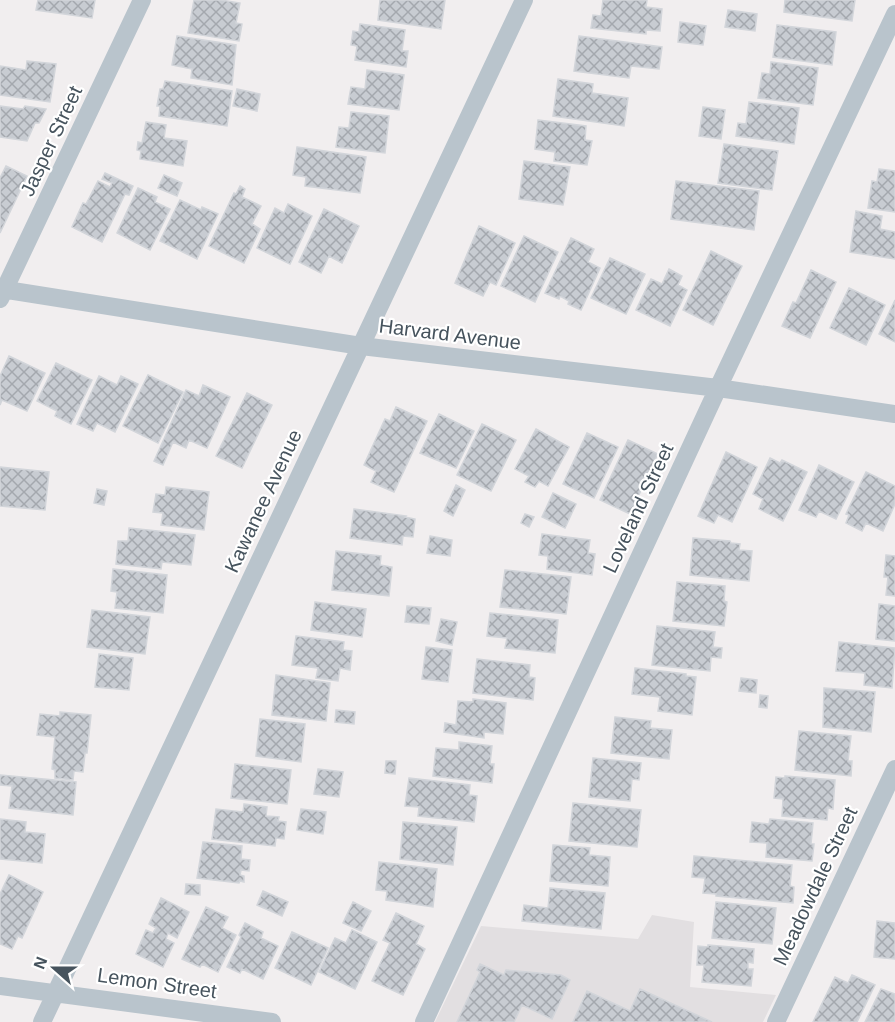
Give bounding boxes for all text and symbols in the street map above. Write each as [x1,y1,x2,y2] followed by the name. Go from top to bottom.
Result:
[16,82,86,200] street label: Jasper Street
[378,314,522,354] street label: Harvard Avenue
[220,426,306,576] street label: Kawanee Avenue
[598,439,678,576] street label: Loveland Street
[769,803,862,969] street label: Meadowdale Street
[24,938,84,998] north arrow
[30,954,50,971] text: N
[96,964,218,1002] street label: Lemon Street

